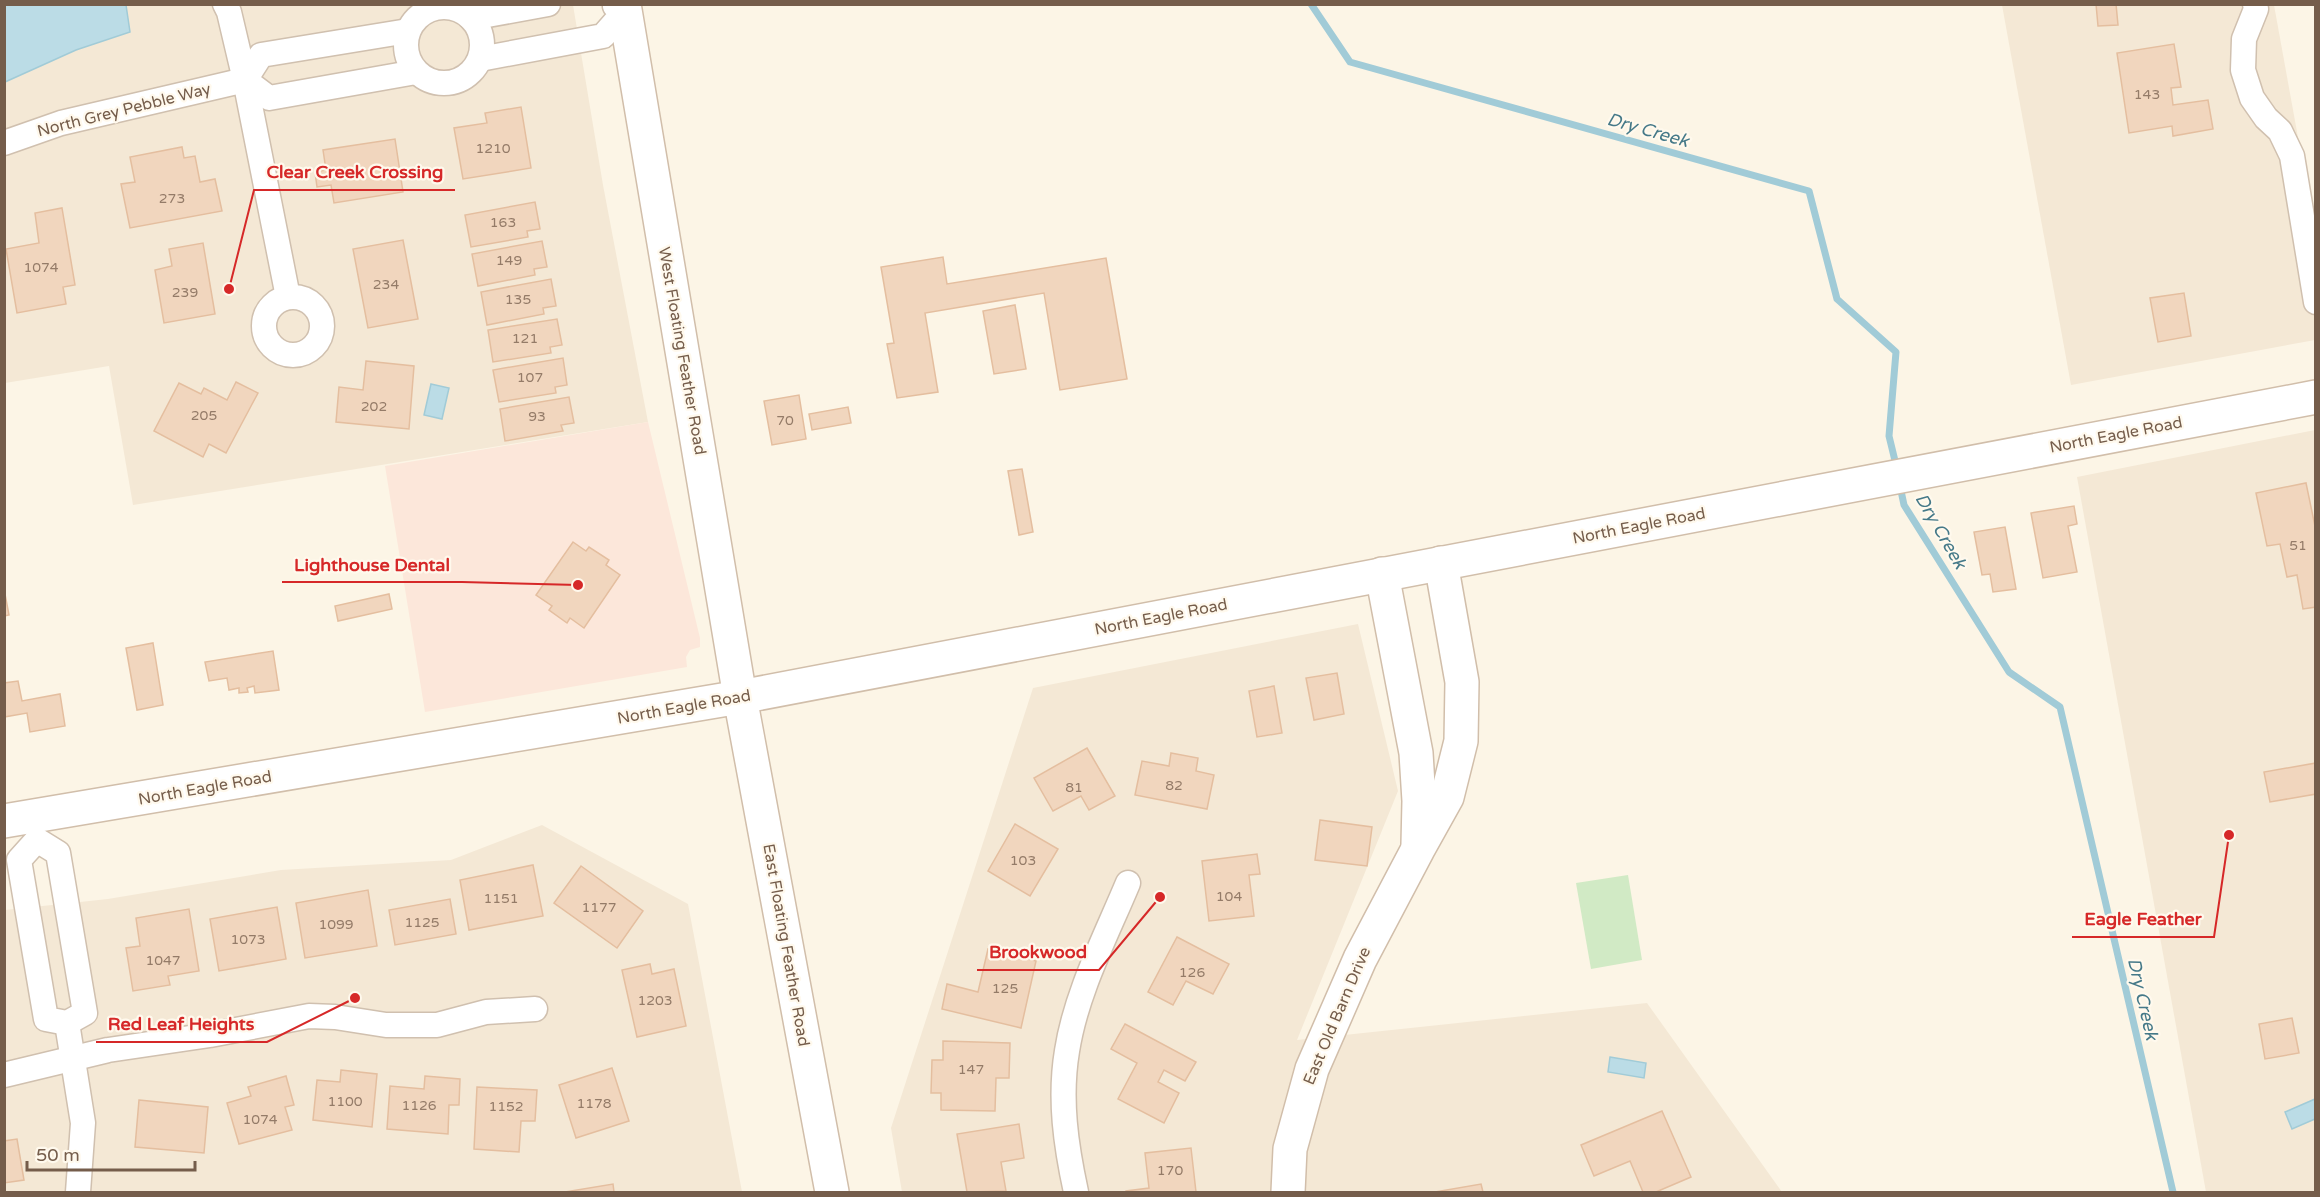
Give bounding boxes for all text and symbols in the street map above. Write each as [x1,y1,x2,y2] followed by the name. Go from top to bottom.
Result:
[35,79,213,141] street label: North Grey Pebble Way
[2134,86,2160,103] house number: 143
[1605,108,1692,152] water label: Dry Creek
[475,140,511,157] house number: 1210
[254,154,455,190] callout: Clear Creek Crossing
[267,161,443,183] text: Clear Creek Crossing
[159,190,185,207] house number: 273
[490,214,516,231] house number: 163
[654,245,710,457] street label: West Floating Feather Road
[496,252,522,269] house number: 149
[23,259,59,276] house number: 1074
[373,276,399,293] house number: 234
[172,284,198,301] house number: 239
[505,291,531,308] house number: 135
[512,330,538,347] house number: 121
[517,369,543,386] house number: 107
[361,398,387,415] house number: 202
[191,407,217,424] house number: 205
[528,408,546,425] house number: 93
[776,412,794,429] house number: 70
[2048,412,2184,458] street label: North Eagle Road
[1911,489,1972,574] water label: Dry Creek
[1571,503,1707,549] street label: North Eagle Road
[2289,537,2307,554] house number: 51
[282,546,462,582] callout: Lighthouse Dental
[294,554,450,576] text: Lighthouse Dental
[1093,594,1229,640] street label: North Eagle Road
[616,685,752,729] street label: North Eagle Road
[137,766,273,810] street label: North Eagle Road
[1165,777,1183,794] house number: 82
[1065,779,1083,796] house number: 81
[758,842,814,1048] street label: East Floating Feather Road
[1010,852,1036,869] house number: 103
[1216,888,1242,905] house number: 104
[483,890,519,907] house number: 1151
[581,899,617,916] house number: 1177
[2072,901,2214,937] callout: Eagle Feather
[2084,908,2203,930] text: Eagle Feather
[404,914,440,931] house number: 1125
[318,916,354,933] house number: 1099
[230,931,266,948] house number: 1073
[977,934,1099,970] callout: Brookwood
[989,941,1087,963] text: Brookwood
[1299,944,1375,1088] street label: East Old Barn Drive
[145,952,181,969] house number: 1047
[2123,956,2163,1043] water label: Dry Creek
[1179,964,1205,981] house number: 126
[992,980,1018,997] house number: 125
[637,992,673,1009] house number: 1203
[96,1006,267,1042] callout: Red Leaf Heights
[108,1013,255,1035] text: Red Leaf Heights
[958,1061,984,1078] house number: 147
[327,1093,363,1110] house number: 1100
[576,1095,612,1112] house number: 1178
[401,1097,437,1114] house number: 1126
[488,1098,524,1115] house number: 1152
[242,1111,278,1128] house number: 1074
[27,1134,195,1172] scale bar
[36,1144,80,1166] text: 50 m
[1157,1162,1183,1179] house number: 170

